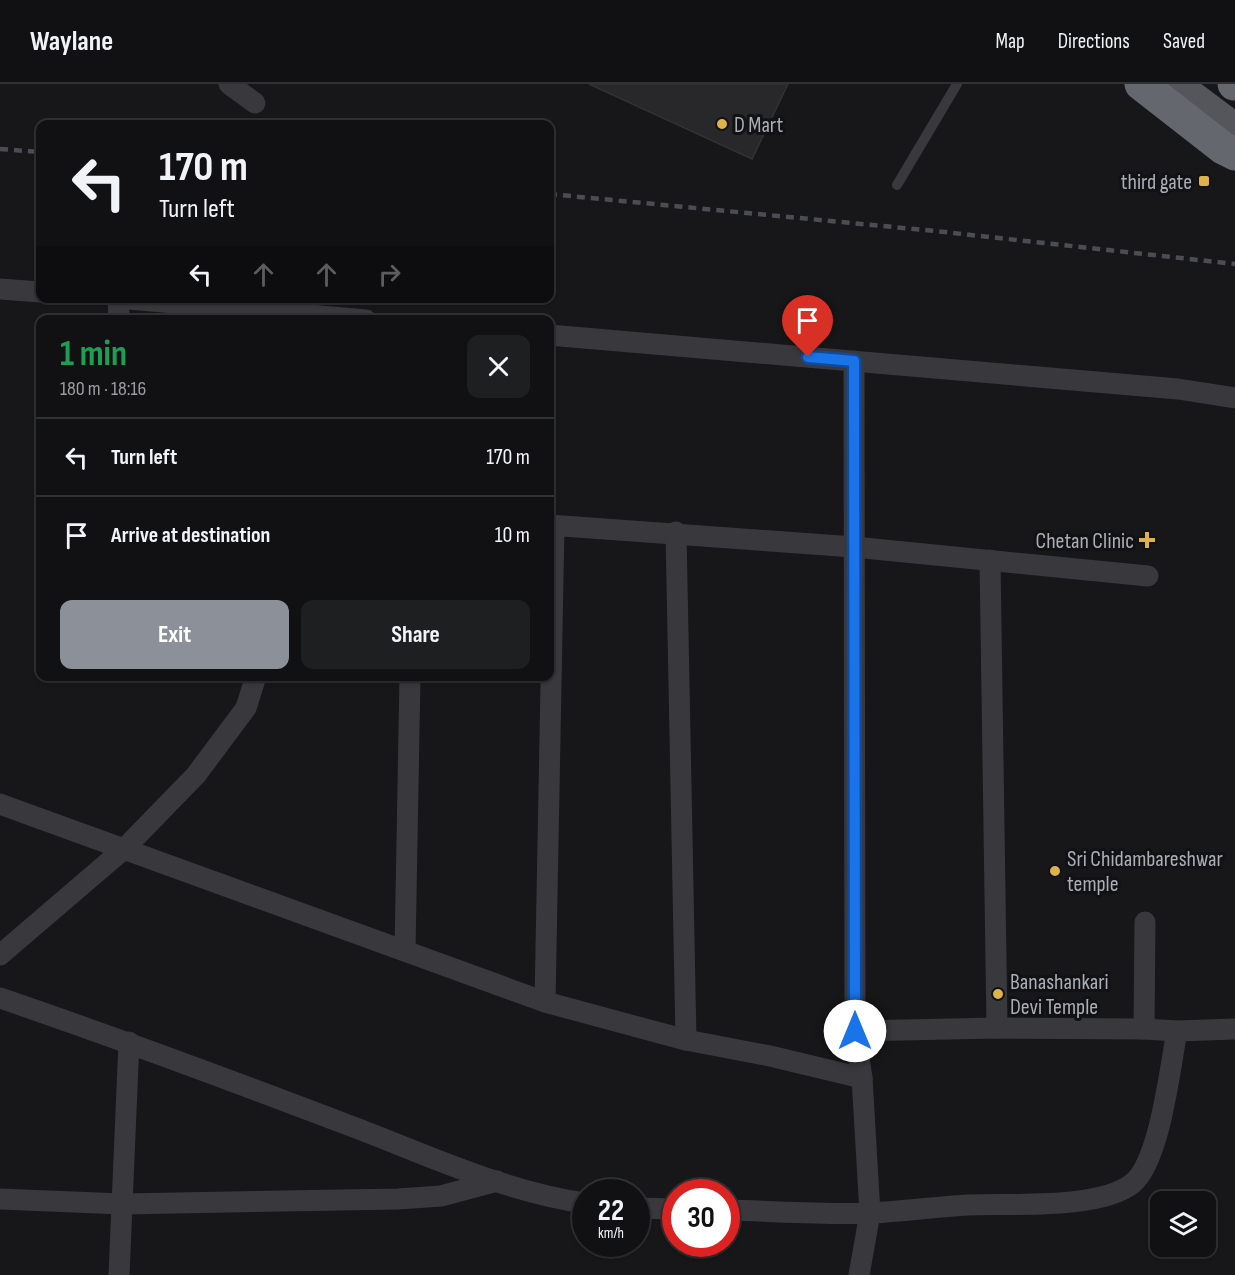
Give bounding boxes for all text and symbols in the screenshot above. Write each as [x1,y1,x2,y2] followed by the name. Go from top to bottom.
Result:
[30,25,113,58] text: Waylane
[995,29,1025,54] text: Map
[1058,29,1130,54] text: Directions
[1163,29,1205,54] text: Saved
[734,112,783,139] place label: D Mart
[715,117,729,131] marker: D Mart
[159,142,248,193] text: 170 m
[60,144,138,222] icon: left
[1121,169,1192,196] place label: third gate
[1197,174,1211,188] marker: third gate
[159,193,235,225] text: Turn left
[184,258,217,291] icon: left
[247,258,280,291] icon: ahead
[310,258,343,291] icon: ahead
[373,258,406,291] icon: right
[782,295,833,357] pin
[791,304,824,337] icon: arrive
[60,333,127,376] text: 1 min
[467,335,530,398] button: close
[60,377,146,401] text: 180 m · 18:16
[60,441,93,474] icon: left
[111,444,177,471] text: Turn left
[486,444,530,471] text: 170 m
[60,519,93,552] icon: arrive
[111,522,270,549] text: Arrive at destination
[495,522,530,549] text: 10 m
[1036,528,1134,555] place label: Chetan Clinic
[1138,531,1156,549] marker: Chetan Clinic
[60,600,289,669] button: Exit
[301,600,530,669] button: Share
[1067,846,1223,898] place label: Sri Chidambareshwar temple
[1048,864,1062,878] marker: Sri Chidambareshwar temple
[1010,969,1109,1021] place label: Banashankari Devi Temple
[991,987,1005,1001] marker: Banashankari Devi Temple
[823,999,887,1063] position arrow
[662,1179,740,1257] speed limit sign: 30
[1150,1191,1216,1257] map controls
[1150,1191,1216,1257] button: layers
[598,1193,624,1229] text: 22
[598,1224,624,1243] text: km/h

